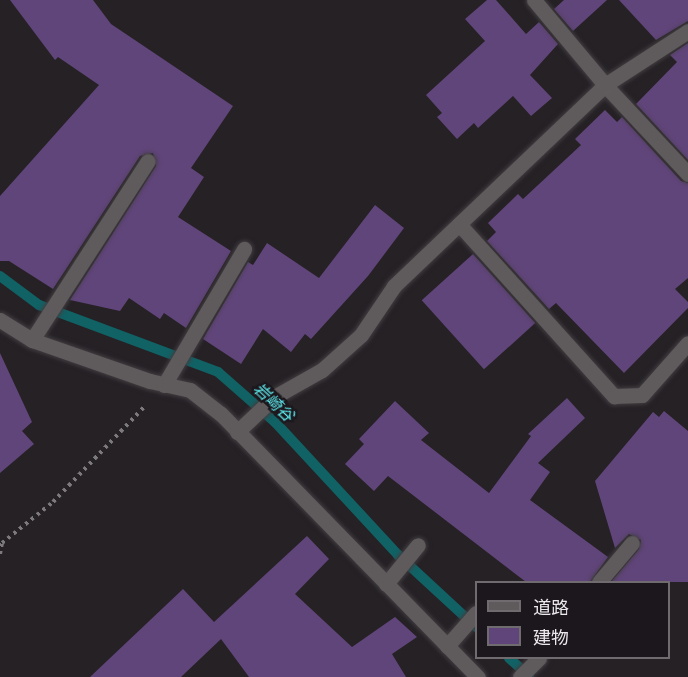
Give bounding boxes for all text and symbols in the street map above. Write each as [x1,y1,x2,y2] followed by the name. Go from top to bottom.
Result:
[250,379,298,425] water label: 岩崎谷
[475,581,670,659] legend
[533,596,569,619] text: 道路
[533,626,569,649] text: 建物

